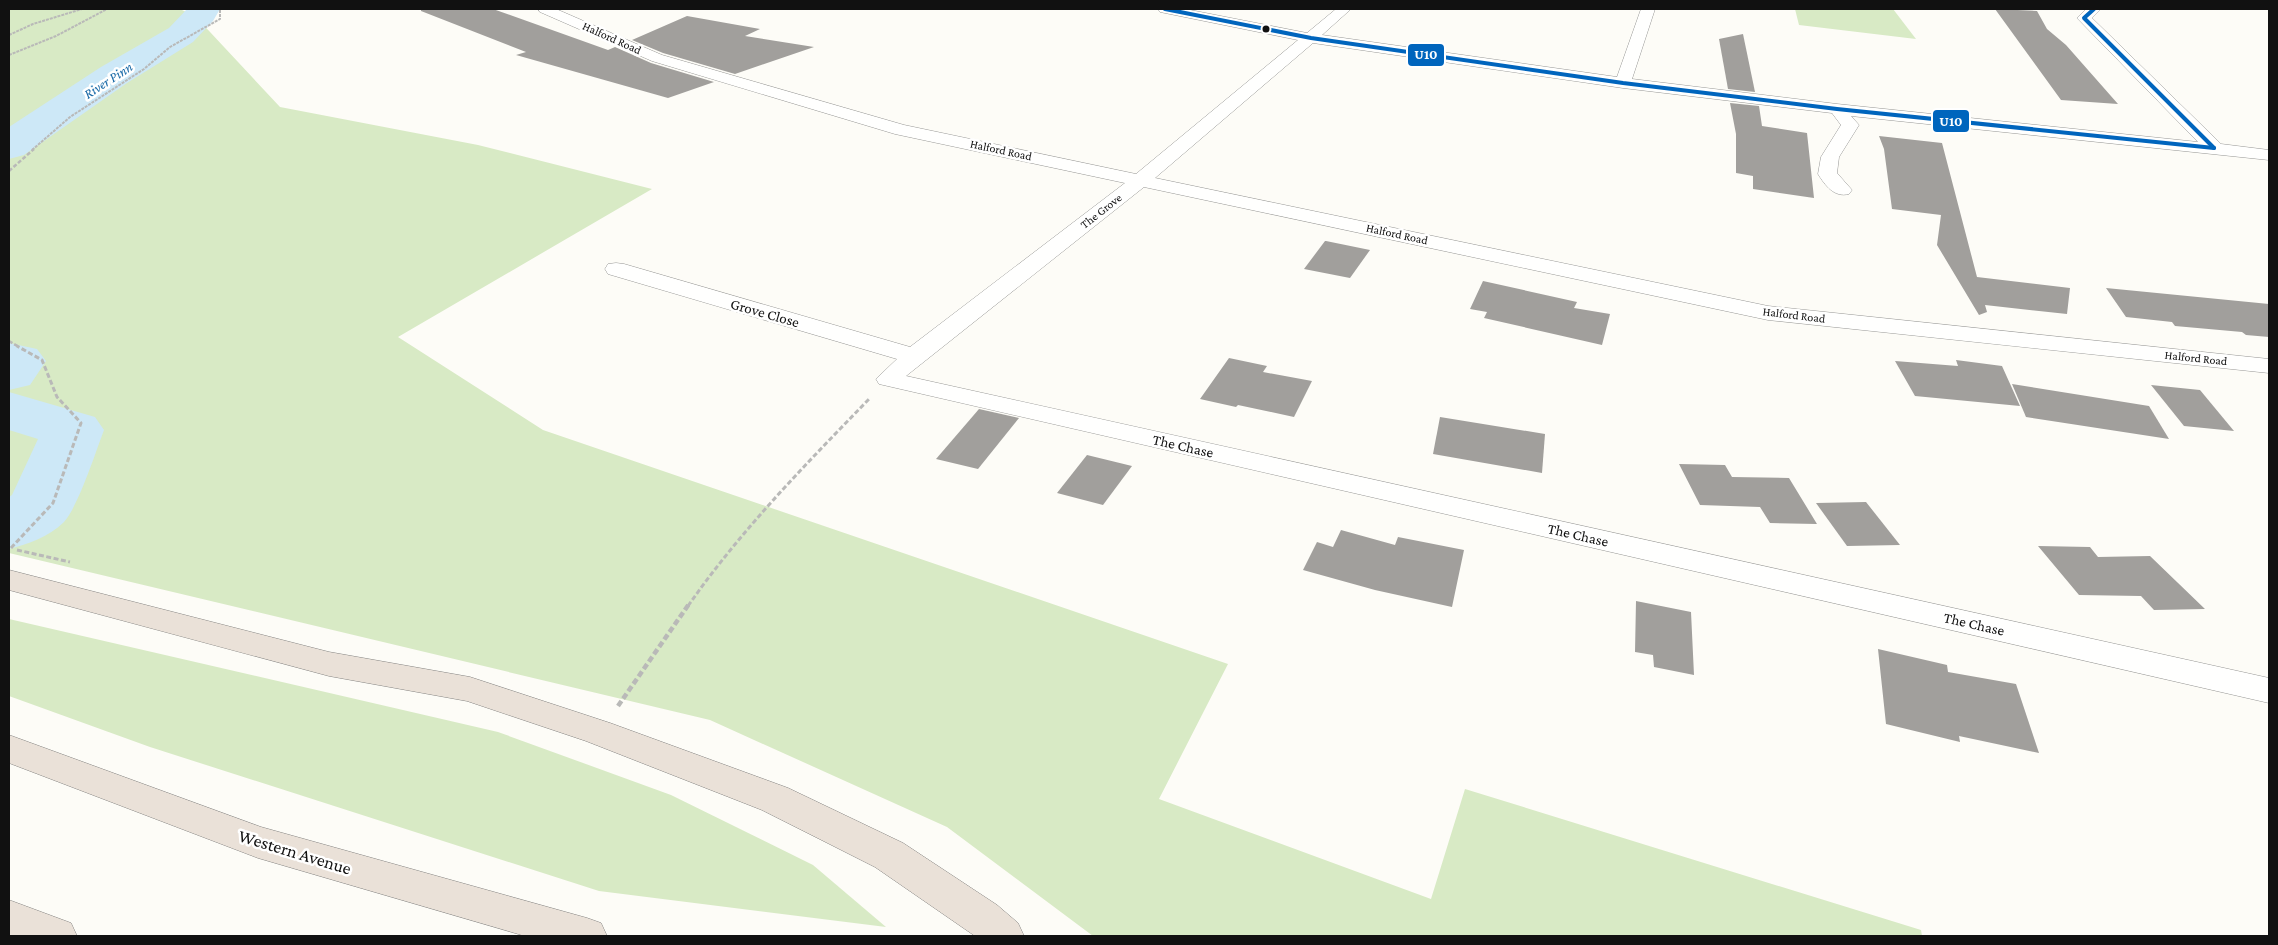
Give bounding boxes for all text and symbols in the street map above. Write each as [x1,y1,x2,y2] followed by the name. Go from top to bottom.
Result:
[580,19,644,57] street label: Halford Road
[1261,24,1271,34] unlabelled marker
[1407,43,1445,67] line badge: U10
[1414,46,1438,62] text: U10
[81,58,135,102] water label: River Pinn
[1932,109,1970,133] line badge: U10
[1939,113,1963,129] text: U10
[969,137,1034,164] street label: Halford Road
[1077,190,1125,232] street label: The Grove
[1365,221,1430,248] street label: Halford Road
[729,296,802,331] street label: Grove Close
[1762,304,1827,326] street label: Halford Road
[2164,348,2229,368] street label: Halford Road
[1151,431,1215,461] street label: The Chase
[1546,520,1610,550] street label: The Chase
[1942,609,2006,639] street label: The Chase
[236,825,354,879] street label: Western Avenue

